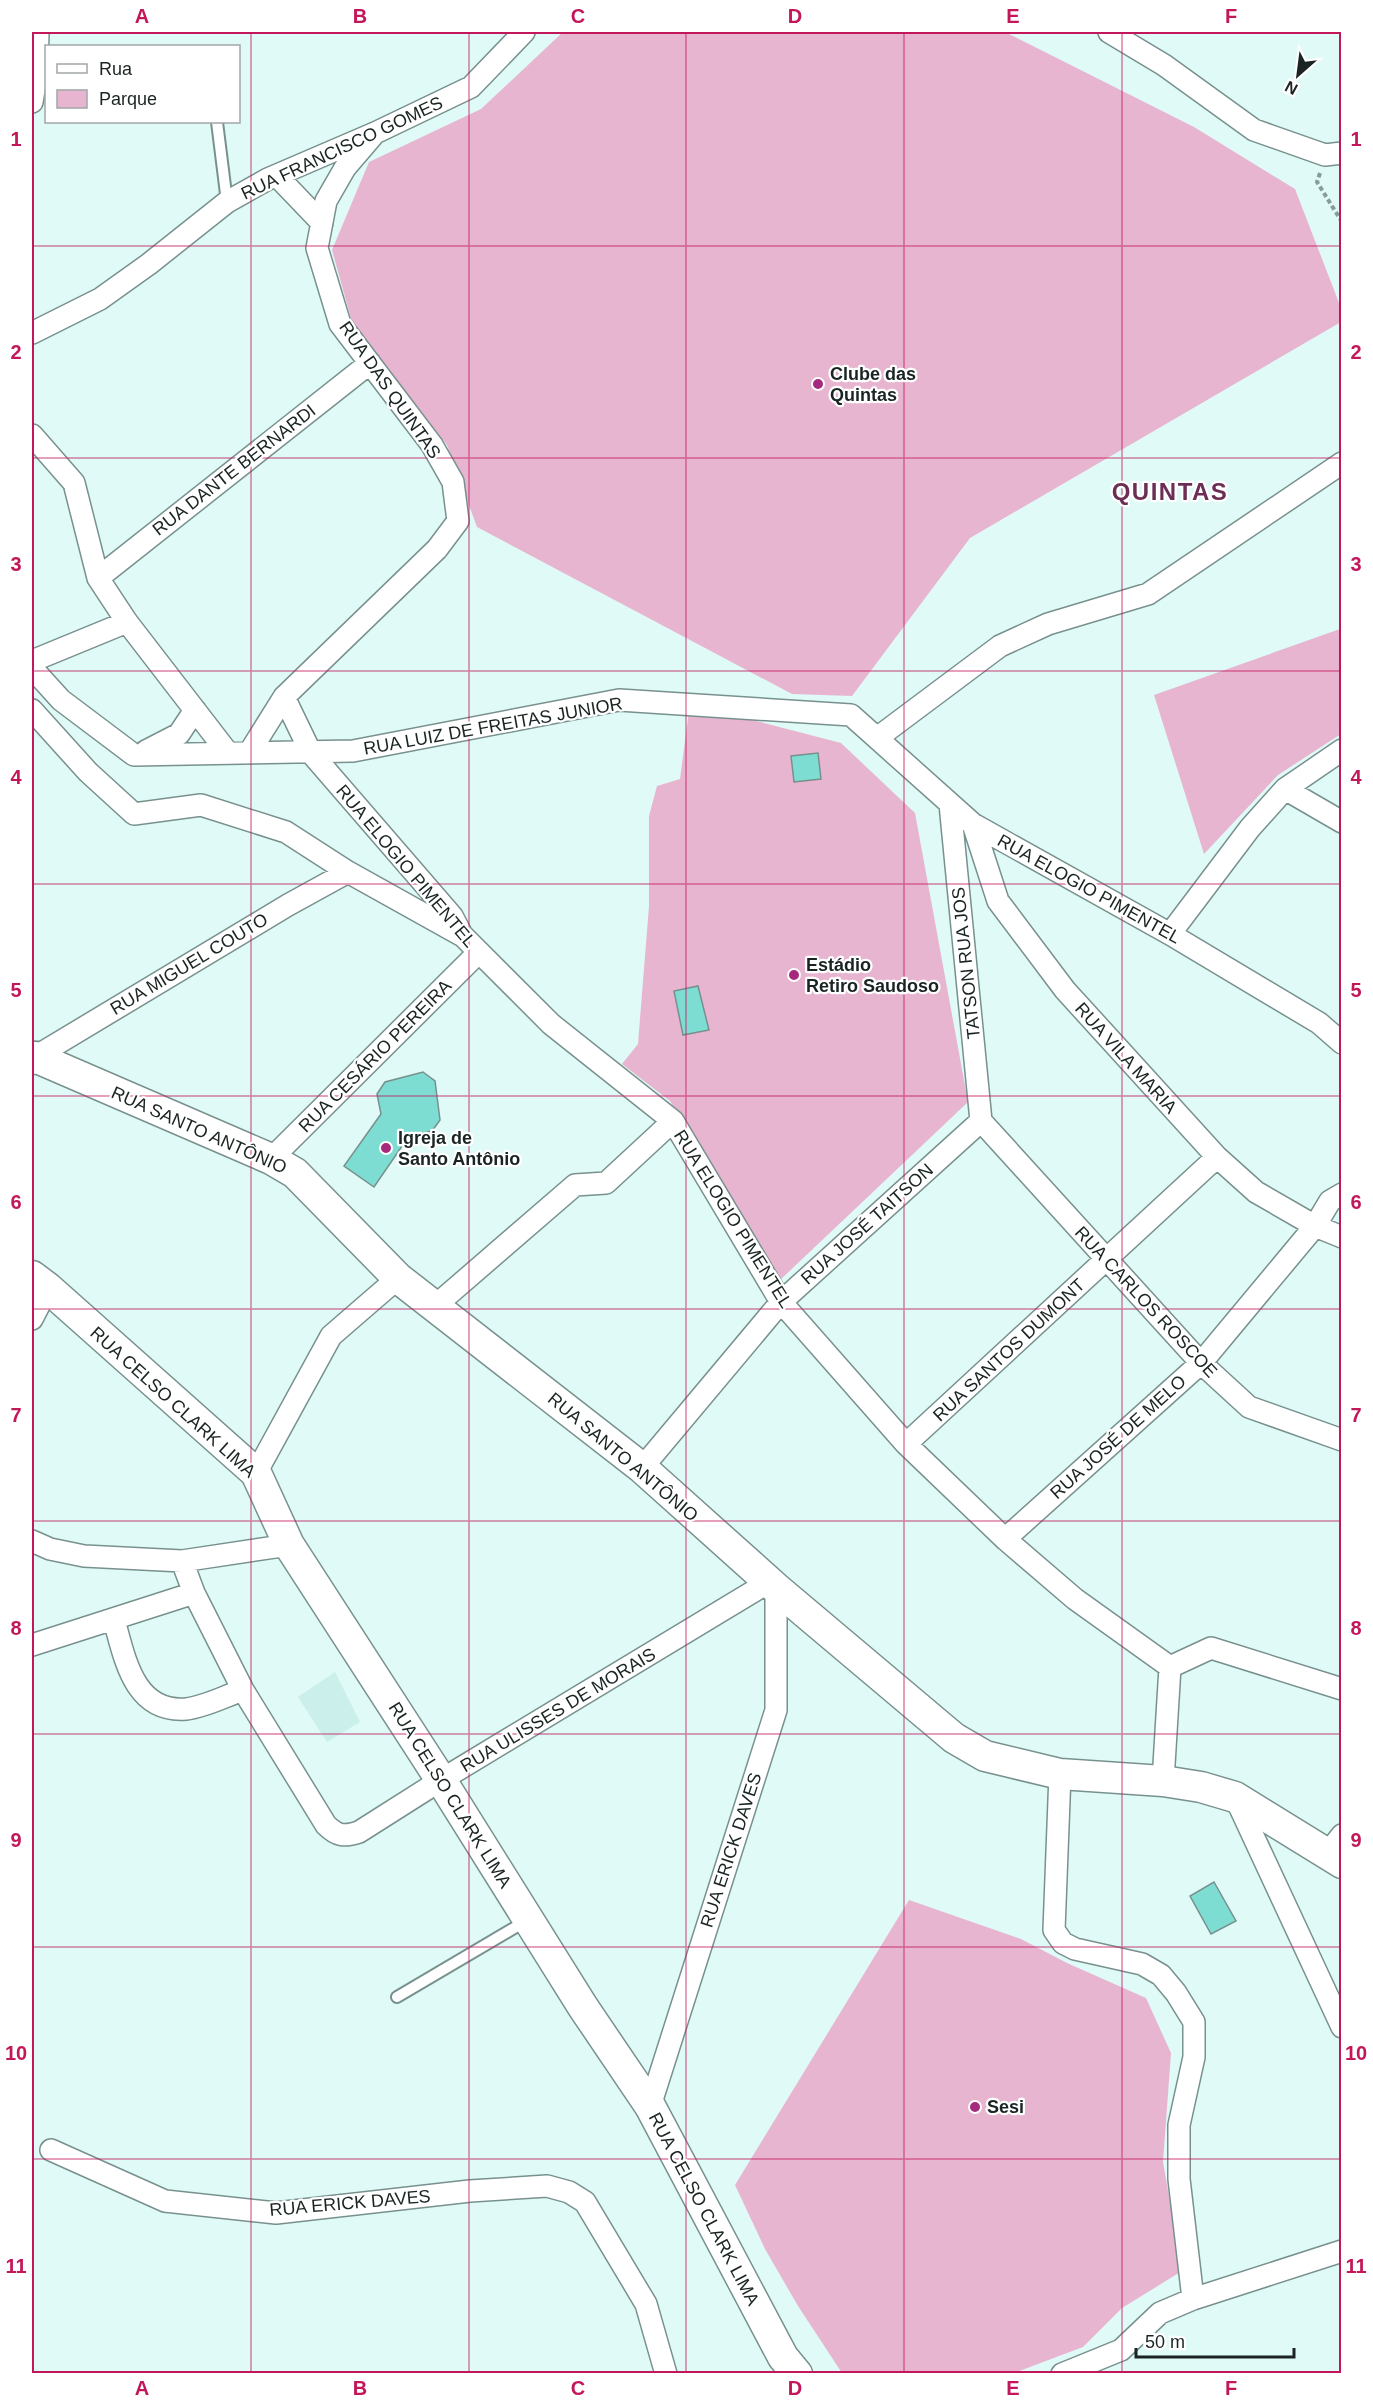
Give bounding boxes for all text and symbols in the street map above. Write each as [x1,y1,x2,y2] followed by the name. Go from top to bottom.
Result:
[135,5,149,27] text: A
[353,5,367,27] text: B
[571,5,585,27] text: C
[788,5,802,27] text: D
[1006,5,1020,27] text: E
[1225,5,1237,27] text: F
[45,45,240,123] legend
[1268,45,1328,105] north arrow
[99,59,133,79] text: Rua
[1282,78,1300,98] text: N
[99,89,157,109] text: Parque
[238,92,446,204] street label: RUA FRANCISCO GOMES
[10,128,22,150] text: 1
[1350,128,1362,150] text: 1
[335,318,445,462] street label: RUA DAS QUINTAS
[10,341,22,363] text: 2
[1350,341,1362,363] text: 2
[830,364,916,405] place label: Clube das Quintas
[811,377,825,391] marker: Clube das Quintas
[149,400,319,540] street label: RUA DANTE BERNARDI
[1112,478,1228,505] district label: QUINTAS
[10,553,22,575] text: 3
[1350,553,1362,575] text: 3
[362,693,624,759] street label: RUA LUIZ DE FREITAS JUNIOR
[10,766,22,788] text: 4
[1350,766,1362,788] text: 4
[332,781,480,951] street label: RUA ELOGIO PIMENTEL
[994,830,1184,948] street label: RUA ELOGIO PIMENTEL
[948,886,984,1040] street label: TATSON RUA JOS
[107,909,271,1019] street label: RUA MIGUEL COUTO
[806,955,939,996] place label: Estádio Retiro Saudoso
[787,968,801,982] marker: Estádio Retiro Saudoso
[295,976,455,1136] street label: RUA CESÁRIO PEREIRA
[10,979,22,1001] text: 5
[1350,979,1362,1001] text: 5
[1071,999,1181,1117] street label: RUA VILA MARIA
[108,1081,290,1178] street label: RUA SANTO ANTÔNIO
[670,1126,796,1312] street label: RUA ELOGIO PIMENTEL
[398,1128,520,1169] place label: Igreja de Santo Antônio
[379,1141,393,1155] marker: Igreja de Santo Antônio
[797,1160,937,1288] street label: RUA JOSÉ TAITSON
[10,1191,22,1213] text: 6
[1350,1191,1362,1213] text: 6
[1071,1222,1221,1382] street label: RUA CARLOS ROSCOE
[929,1275,1089,1425] street label: RUA SANTOS DUMONT
[86,1323,260,1481] street label: RUA CELSO CLARK LIMA
[1046,1371,1190,1503] street label: RUA JOSÉ DE MELO
[544,1388,703,1526] street label: RUA SANTO ANTÔNIO
[10,1404,22,1426] text: 7
[1350,1404,1362,1426] text: 7
[10,1617,22,1639] text: 8
[1350,1617,1362,1639] text: 8
[457,1644,659,1776] street label: RUA ULISSES DE MORAIS
[385,1699,515,1891] street label: RUA CELSO CLARK LIMA
[697,1770,765,1930] street label: RUA ERICK DAVES
[10,1829,22,1851] text: 9
[1350,1829,1362,1851] text: 9
[5,2042,27,2064] text: 10
[1345,2042,1367,2064] text: 10
[987,2097,1024,2117] place label: Sesi
[968,2100,982,2114] marker: Sesi
[645,2109,763,2309] street label: RUA CELSO CLARK LIMA
[269,2186,431,2220] street label: RUA ERICK DAVES
[5,2255,27,2277] text: 11
[1345,2255,1367,2277] text: 11
[1136,2321,1294,2359] scale bar
[1145,2332,1185,2352] text: 50 m
[135,2377,149,2399] text: A
[353,2377,367,2399] text: B
[571,2377,585,2399] text: C
[788,2377,802,2399] text: D
[1006,2377,1020,2399] text: E
[1225,2377,1237,2399] text: F

